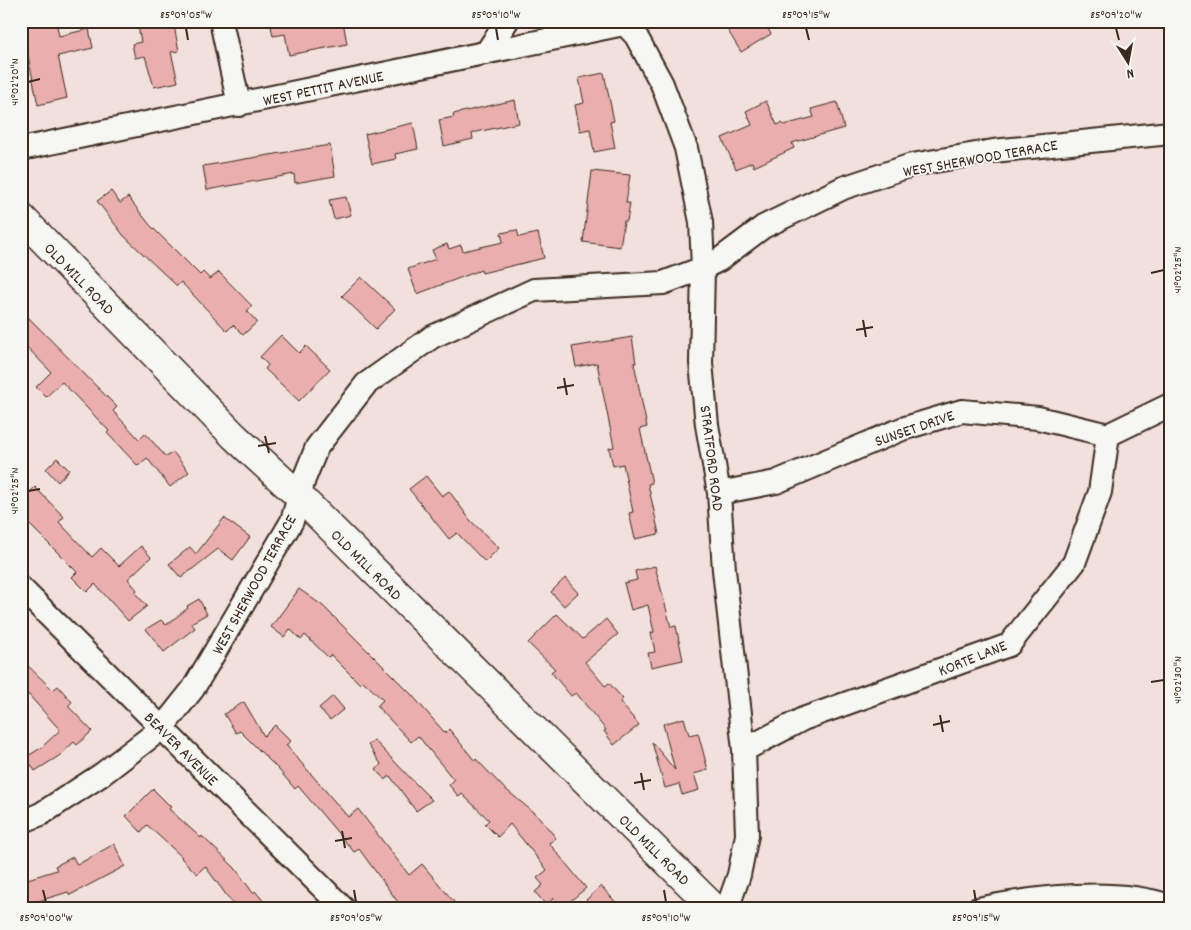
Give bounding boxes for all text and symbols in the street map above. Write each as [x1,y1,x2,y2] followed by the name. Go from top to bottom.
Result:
[160,7,212,24] text: 85°09'05"W
[472,7,521,24] text: 85°09'10"W
[782,7,830,24] text: 85°09'15"W
[1090,7,1142,24] text: 85°09'20"W
[1104,38,1154,88] north arrow
[7,58,24,106] text: 41°02'20"N
[1125,62,1135,83] text: N
[261,65,387,113] street label: WEST PETTIT AVENUE
[901,134,1060,184] street label: WEST SHERWOOD TERRACE
[38,238,119,321] street label: OLD MILL ROAD
[1170,247,1187,293] text: 41°02'25"N
[693,404,728,513] street label: STRATFORD ROAD
[872,405,959,454] street label: SUNSET DRIVE
[7,468,24,514] text: 41°02'25"N
[207,511,304,659] street label: WEST SHERWOOD TERRACE
[324,525,406,607] street label: OLD MILL ROAD
[935,635,1011,683] street label: KORTE LANE
[1170,656,1187,704] text: 41°02'30"N
[138,707,223,793] street label: BEAVER AVENUE
[612,810,694,892] street label: OLD MILL ROAD
[20,910,73,927] text: 85°09'00"W
[330,910,382,927] text: 85°09'05"W
[642,910,691,927] text: 85°09'10"W
[952,910,1000,927] text: 85°09'15"W

